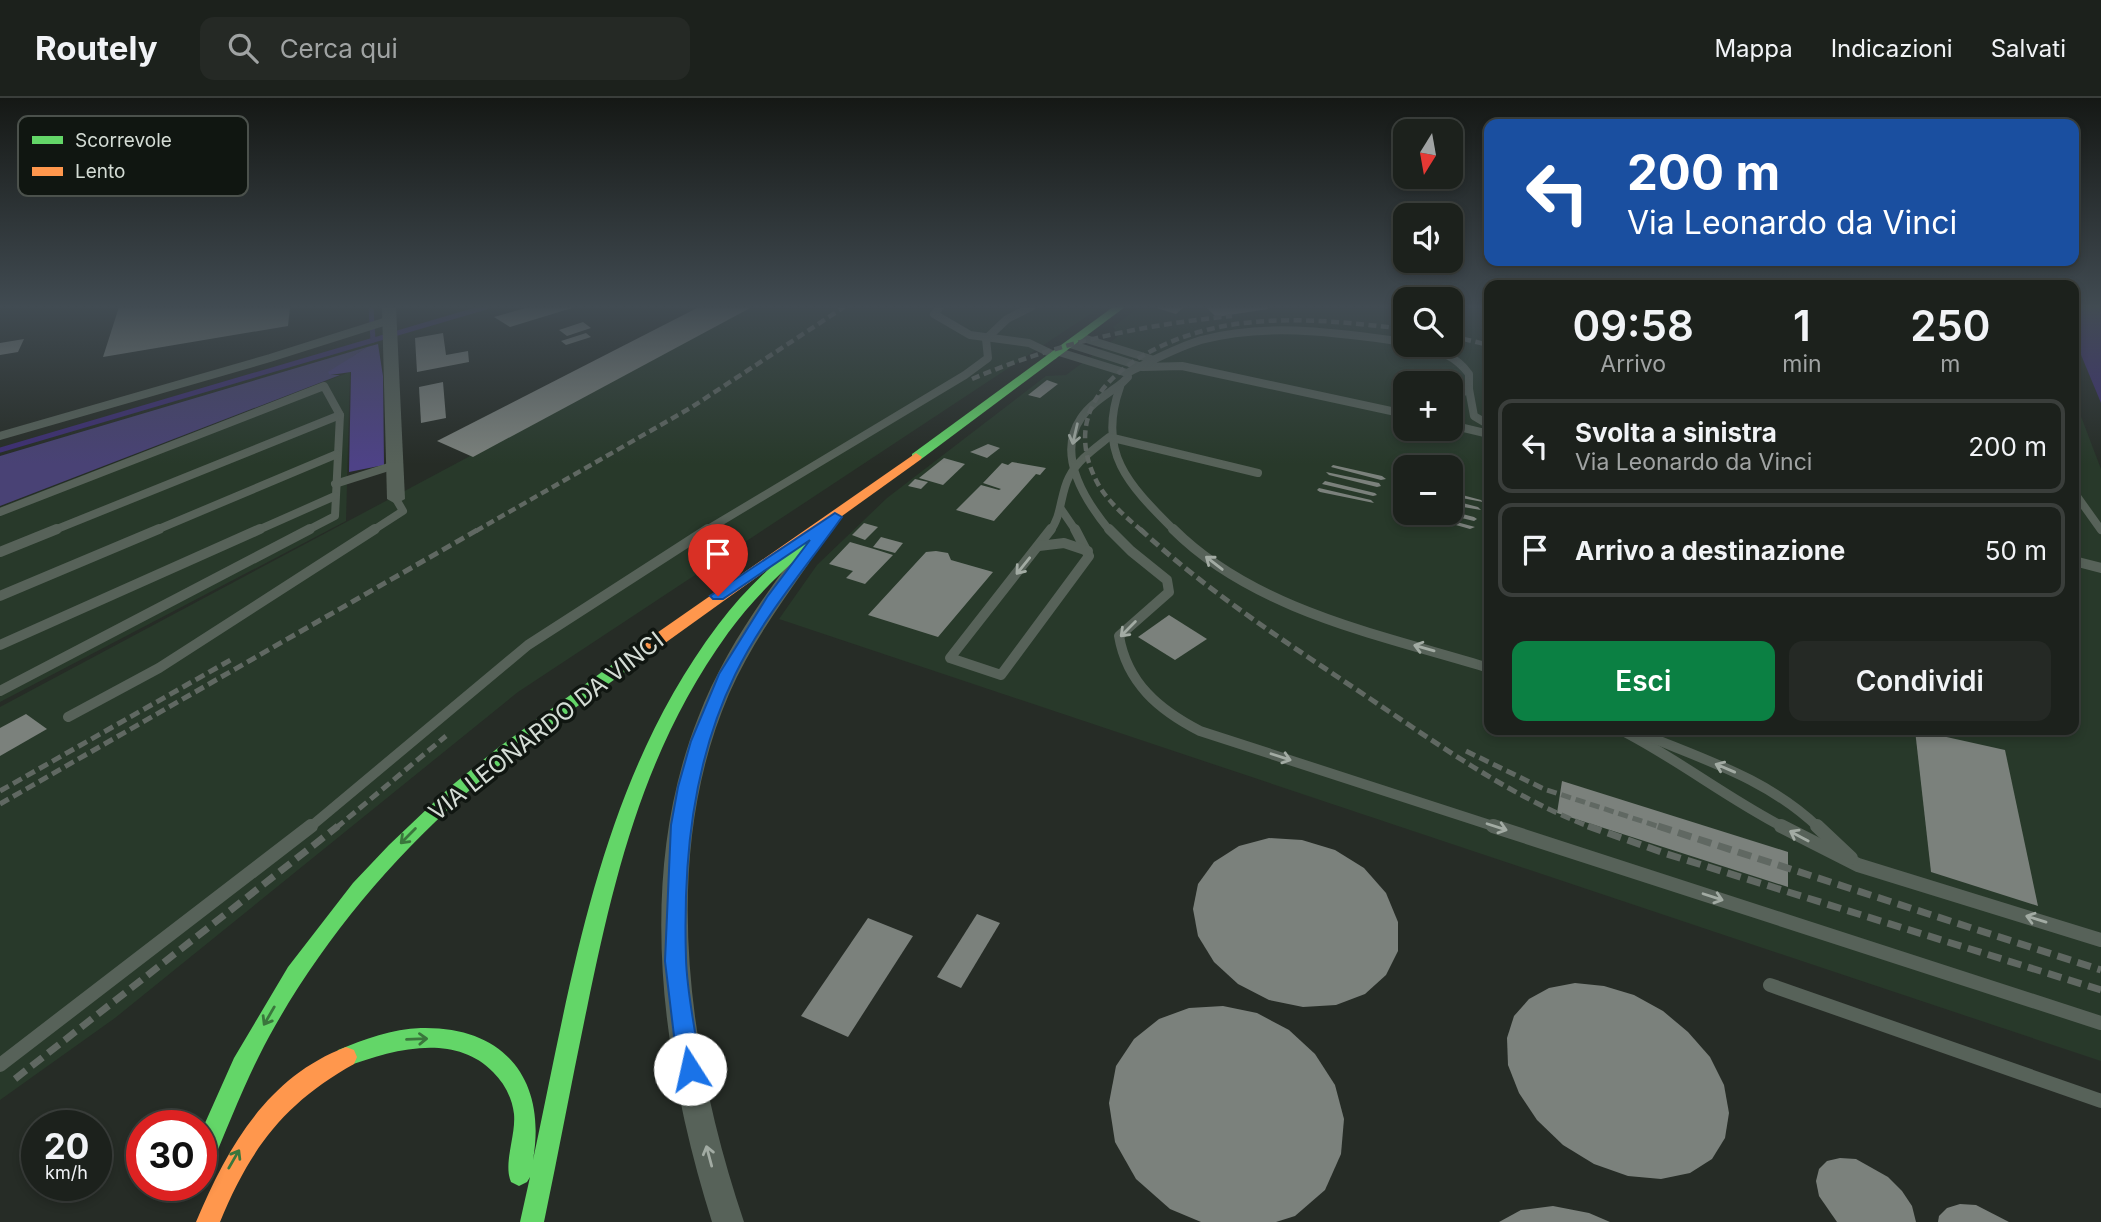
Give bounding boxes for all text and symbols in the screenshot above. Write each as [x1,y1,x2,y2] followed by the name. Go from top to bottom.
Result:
[200,17,690,80] search box
[35,28,158,68] text: Routely
[224,29,262,67] icon: search
[280,33,398,64] text: Cerca qui
[1714,34,1793,63] text: Mappa
[1831,34,1953,63] text: Indicazioni
[1991,34,2066,63] text: Salvati
[18,116,248,196] legend
[1393,119,1463,189] north arrow
[1393,119,1463,525] map controls
[75,129,172,152] text: Scorrevole
[1627,143,1780,202] text: 200 m
[1512,147,1603,238] icon: left
[75,160,125,183] text: Lento
[1393,203,1463,273] button: sound
[1627,203,1957,242] text: Via Leonardo da Vinci
[1393,287,1463,357] button: search
[1573,300,1694,351] text: 09:58
[1793,300,1811,351] text: 1
[1910,300,1990,351] text: 250
[1600,350,1666,378] text: Arrivo
[1782,350,1822,378] text: min
[1940,350,1960,378] text: m
[1393,371,1463,441] button: +
[1575,417,1777,448] text: Svolta a sinistra
[1068,422,1081,444] one-way arrow
[1516,427,1554,465] icon: left
[1968,431,2047,462] text: 200 m
[1575,448,1812,476] text: Via Leonardo da Vinci
[1393,455,1463,525] button: −
[688,524,748,596] pin
[1516,531,1554,569] icon: arrive
[699,535,737,573] icon: arrive
[1575,535,1845,566] text: Arrivo a destinazione
[1985,535,2047,566] text: 50 m
[1016,556,1031,574] one-way arrow
[1205,556,1224,571] one-way arrow
[1119,620,1137,637] one-way arrow
[423,625,669,827] street label: VIA LEONARDO DA VINCI
[1413,641,1435,654] one-way arrow
[1512,641,1775,721] button: Esci
[1789,641,2051,721] button: Condividi
[1269,752,1291,764] one-way arrow
[1715,760,1736,773] one-way arrow
[1486,821,1508,834] one-way arrow
[400,827,417,844] one-way arrow
[1789,829,1809,843] one-way arrow
[1702,892,1724,904] one-way arrow
[2025,912,2047,925] one-way arrow
[262,1005,276,1025] one-way arrow
[405,1032,428,1045] one-way arrow
[653,1032,727,1106] position arrow
[126,1110,217,1201] speed limit sign: 30
[44,1125,89,1167] text: 20
[702,1146,715,1168] one-way arrow
[227,1150,241,1170] one-way arrow
[45,1162,88,1183] text: km/h

